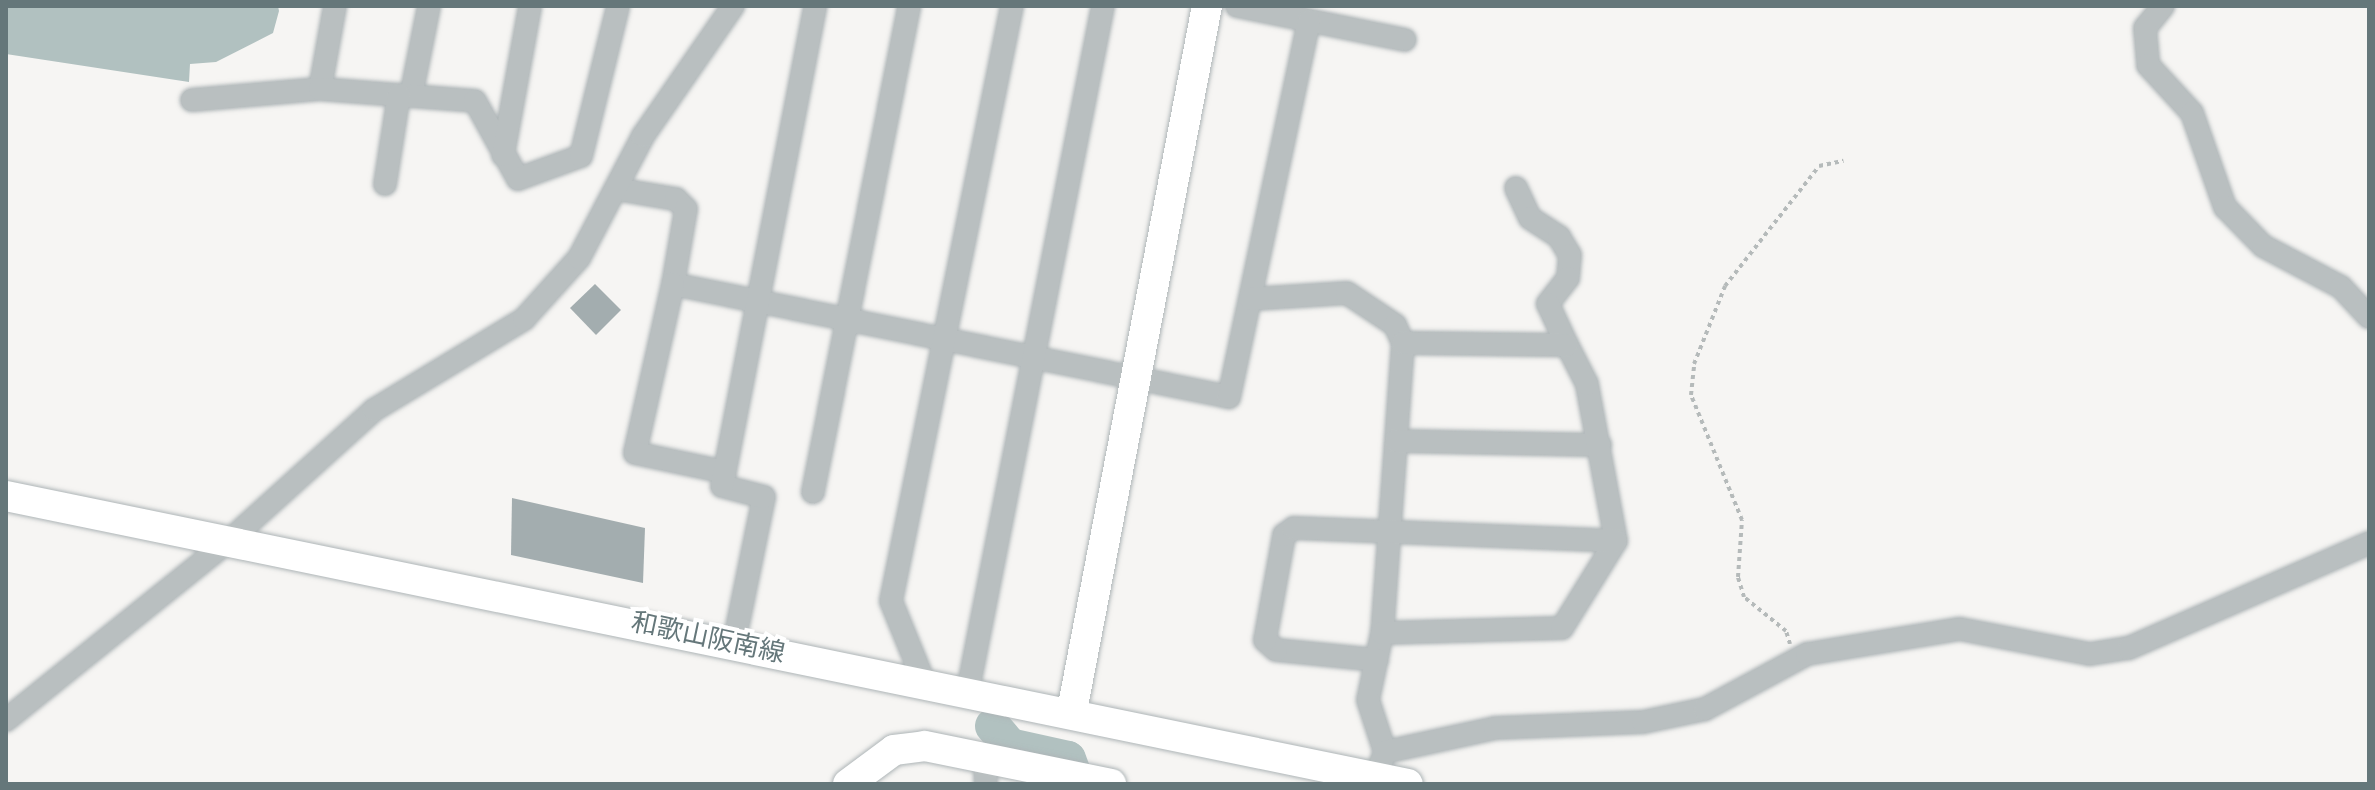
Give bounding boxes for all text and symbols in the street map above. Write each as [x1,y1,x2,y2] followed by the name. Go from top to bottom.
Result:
[628,607,788,669] street label: 和歌山阪南線

